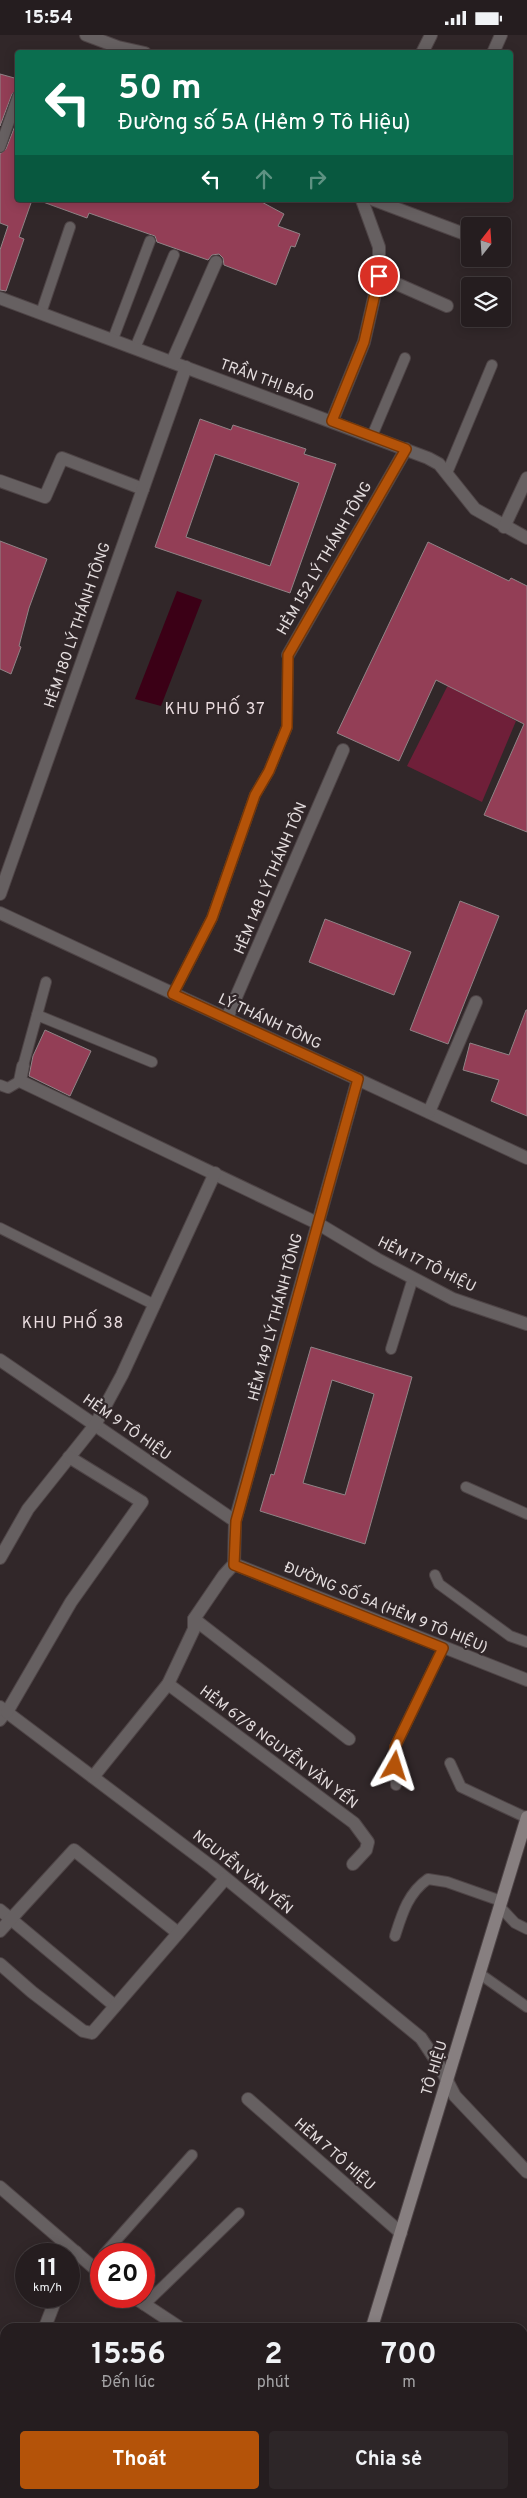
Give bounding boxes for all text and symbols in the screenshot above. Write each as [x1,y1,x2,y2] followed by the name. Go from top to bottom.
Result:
[25,6,73,30] text: 15:54
[118,67,202,111] text: 50 m
[35,70,100,135] icon: left
[118,110,410,137] text: Đường số 5A (Hẻm 9 Tô Hiệu)
[197,165,225,193] icon: left
[250,165,278,193] icon: ahead
[303,165,331,193] icon: right
[461,217,511,267] north arrow
[461,217,511,327] map controls
[358,255,400,297] pin
[365,262,393,290] icon: arrive
[461,277,511,327] button: layers
[217,353,317,407] street label: TRẦN THỊ BÁO
[272,478,377,639] street label: HẺM 152 LÝ THÁNH TÔNG
[39,539,116,711] street label: HẺM 180 LÝ THÁNH TÔNG
[164,695,266,720] district label: KHU PHỐ 37
[229,799,312,958] street label: HẺM 148 LÝ THÁNH TÔN
[215,988,325,1055] street label: LÝ THÁNH TÔNG
[243,1231,308,1404] street label: HẺM 149 LÝ THÁNH TÔNG
[374,1232,480,1297] street label: HẺM 17 TÔ HIỆU
[22,1309,124,1334] district label: KHU PHỐ 38
[78,1389,175,1466] street label: HẺM 9 TÔ HIỆU
[281,1555,492,1658] street label: ĐƯỜNG SỐ 5A (HẺM 9 TÔ HIỆU)
[195,1679,363,1814] street label: HẺM 67/8 NGUYỄN VĂN YẾN
[368,1739,420,1791] position arrow
[188,1824,299,1919] street label: NGUYỄN VĂN YẾN
[416,2038,453,2098] street label: TÔ HIỆU
[290,2113,380,2195] street label: HẺM 7 TÔ HIỆU
[90,2243,155,2308] speed limit sign: 20
[37,2253,58,2285] text: 11
[33,2280,62,2296] text: km/h
[91,2337,166,2374] text: 15:56
[264,2337,283,2374] text: 2
[381,2337,437,2374] text: 700
[102,2373,155,2393] text: Đến lúc
[257,2373,290,2393] text: phút
[402,2373,416,2393] text: m
[20,2431,259,2489] button: Thoát
[269,2431,508,2489] button: Chia sẻ

